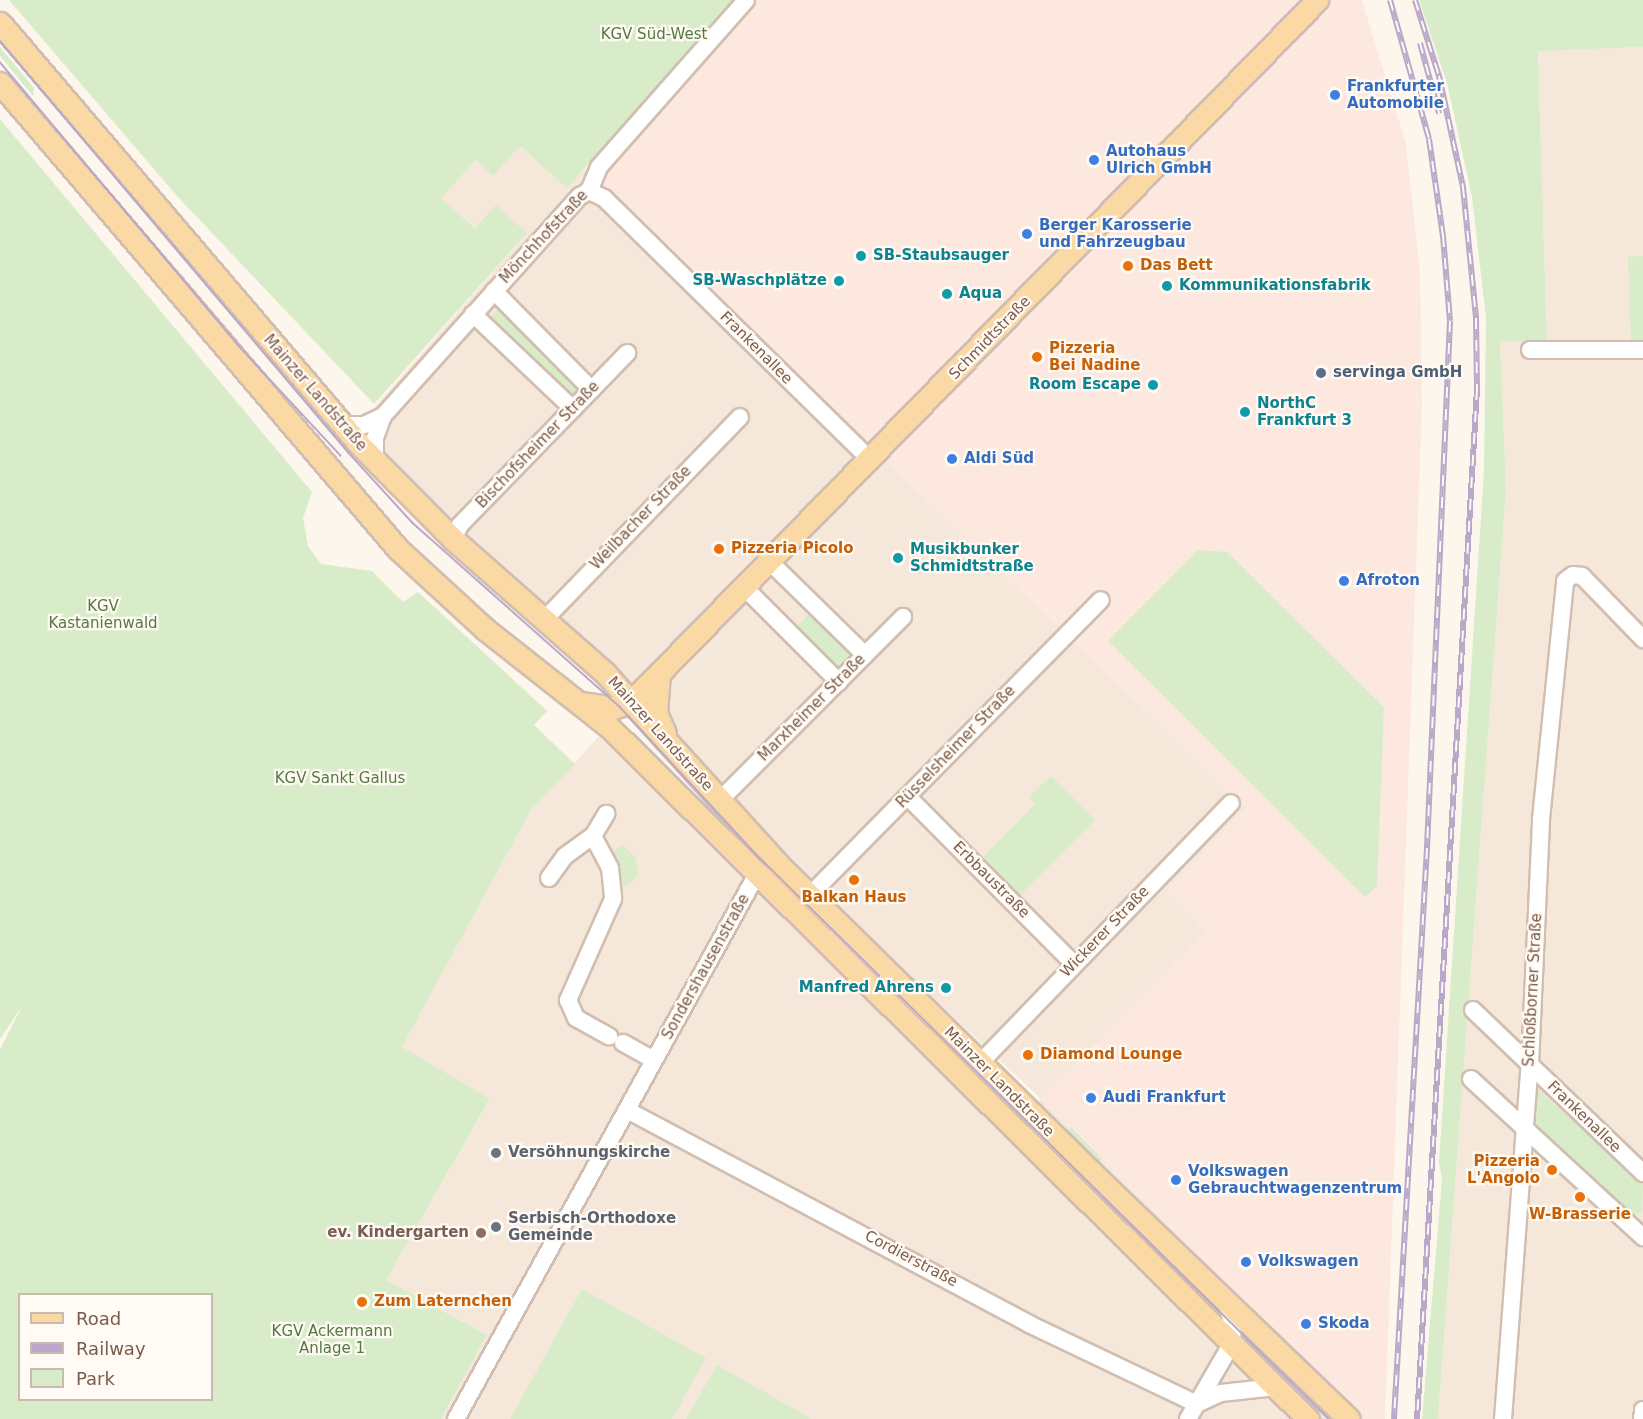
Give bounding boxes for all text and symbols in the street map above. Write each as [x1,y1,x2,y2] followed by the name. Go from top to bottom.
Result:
[601,26,707,44] park label: KGV Süd-West
[1347,77,1444,112] place label: Frankfurter Automobile
[1328,88,1342,102] marker: Frankfurter Automobile
[1106,142,1212,177] place label: Autohaus Ulrich GmbH
[1087,153,1101,167] marker: Autohaus Ulrich GmbH
[496,187,592,287] street label: Mönchhofstraße
[1039,216,1192,251] place label: Berger Karosserie und Fahrzeugbau
[1020,227,1034,241] marker: Berger Karosserie und Fahrzeugbau
[873,247,1009,265] place label: SB-Staubsauger
[854,249,868,263] marker: SB-Staubsauger
[1140,257,1213,275] place label: Das Bett
[1121,259,1135,273] marker: Das Bett
[693,272,827,290] place label: SB-Waschplätze
[832,274,846,288] marker: SB-Waschplätze
[1179,277,1371,295] place label: Kommunikationsfabrik
[1160,279,1174,293] marker: Kommunikationsfabrik
[959,285,1002,303] place label: Aqua
[940,287,954,301] marker: Aqua
[946,292,1034,384] street label: Schmidtstraße
[716,308,796,388] street label: Frankenallee
[260,331,370,455] street label: Mainzer Landstraße
[1049,339,1140,374] place label: Pizzeria Bei Nadine
[1030,350,1044,364] marker: Pizzeria Bei Nadine
[1333,364,1462,382] place label: servinga GmbH
[1314,366,1328,380] marker: servinga GmbH
[1029,376,1141,394] place label: Room Escape
[473,378,603,512] street label: Bischofsheimer Straße
[1146,378,1160,392] marker: Room Escape
[1257,394,1352,429] place label: NorthC Frankfurt 3
[1238,405,1252,419] marker: NorthC Frankfurt 3
[964,450,1034,468] place label: Aldi Süd
[945,452,959,466] marker: Aldi Süd
[587,462,695,574] street label: Weilbacher Straße
[731,540,853,558] place label: Pizzeria Picolo
[910,540,1034,575] place label: Musikbunker Schmidtstraße
[712,542,726,556] marker: Pizzeria Picolo
[891,551,905,565] marker: Musikbunker Schmidtstraße
[1356,572,1420,590] place label: Afroton
[1337,574,1351,588] marker: Afroton
[48,597,158,632] park label: KGV Kastanienwald
[755,651,869,765] street label: Marxheimer Straße
[604,673,716,795] street label: Mainzer Landstraße
[893,682,1019,812] street label: Rüsselsheimer Straße
[275,770,405,788] park label: KGV Sankt Gallus
[949,838,1033,922] street label: Erbbaustraße
[847,873,861,887] marker: Balkan Haus
[1057,883,1153,981] street label: Wickerer Straße
[802,889,906,907] place label: Balkan Haus
[659,891,753,1043] street label: Sondershausenstraße
[1520,913,1546,1067] street label: Schloßborner Straße
[799,979,934,997] place label: Manfred Ahrens
[939,981,953,995] marker: Manfred Ahrens
[940,1023,1058,1141] street label: Mainzer Landstraße
[1040,1046,1182,1064] place label: Diamond Lounge
[1021,1048,1035,1062] marker: Diamond Lounge
[1543,1077,1625,1157] street label: Frankenallee
[1103,1089,1226,1107] place label: Audi Frankfurt
[1084,1091,1098,1105] marker: Audi Frankfurt
[508,1144,670,1162] place label: Versöhnungskirche
[489,1146,503,1160] marker: Versöhnungskirche
[1467,1152,1540,1187] place label: Pizzeria L'Angolo
[1188,1162,1402,1197] place label: Volkswagen Gebrauchtwagenzentrum
[1545,1163,1559,1177] marker: Pizzeria L'Angolo
[1169,1173,1183,1187] marker: Volkswagen Gebrauchtwagenzentrum
[1573,1190,1587,1204] marker: W-Brasserie
[1529,1206,1631,1224] place label: W-Brasserie
[508,1209,676,1244] place label: Serbisch-Orthodoxe Gemeinde
[489,1220,503,1234] marker: Serbisch-Orthodoxe Gemeinde
[327,1224,469,1242] place label: ev. Kindergarten
[474,1226,488,1240] marker: ev. Kindergarten
[862,1227,960,1291] street label: Cordierstraße
[1258,1253,1359,1271] place label: Volkswagen
[1239,1255,1253,1269] marker: Volkswagen
[18,1293,213,1401] legend
[374,1293,512,1311] place label: Zum Laternchen
[355,1295,369,1309] marker: Zum Laternchen
[76,1308,121,1329] text: Road
[1318,1315,1370,1333] place label: Skoda
[1299,1317,1313,1331] marker: Skoda
[272,1322,392,1357] park label: KGV Ackermann Anlage 1
[76,1338,146,1359] text: Railway
[76,1368,115,1389] text: Park

